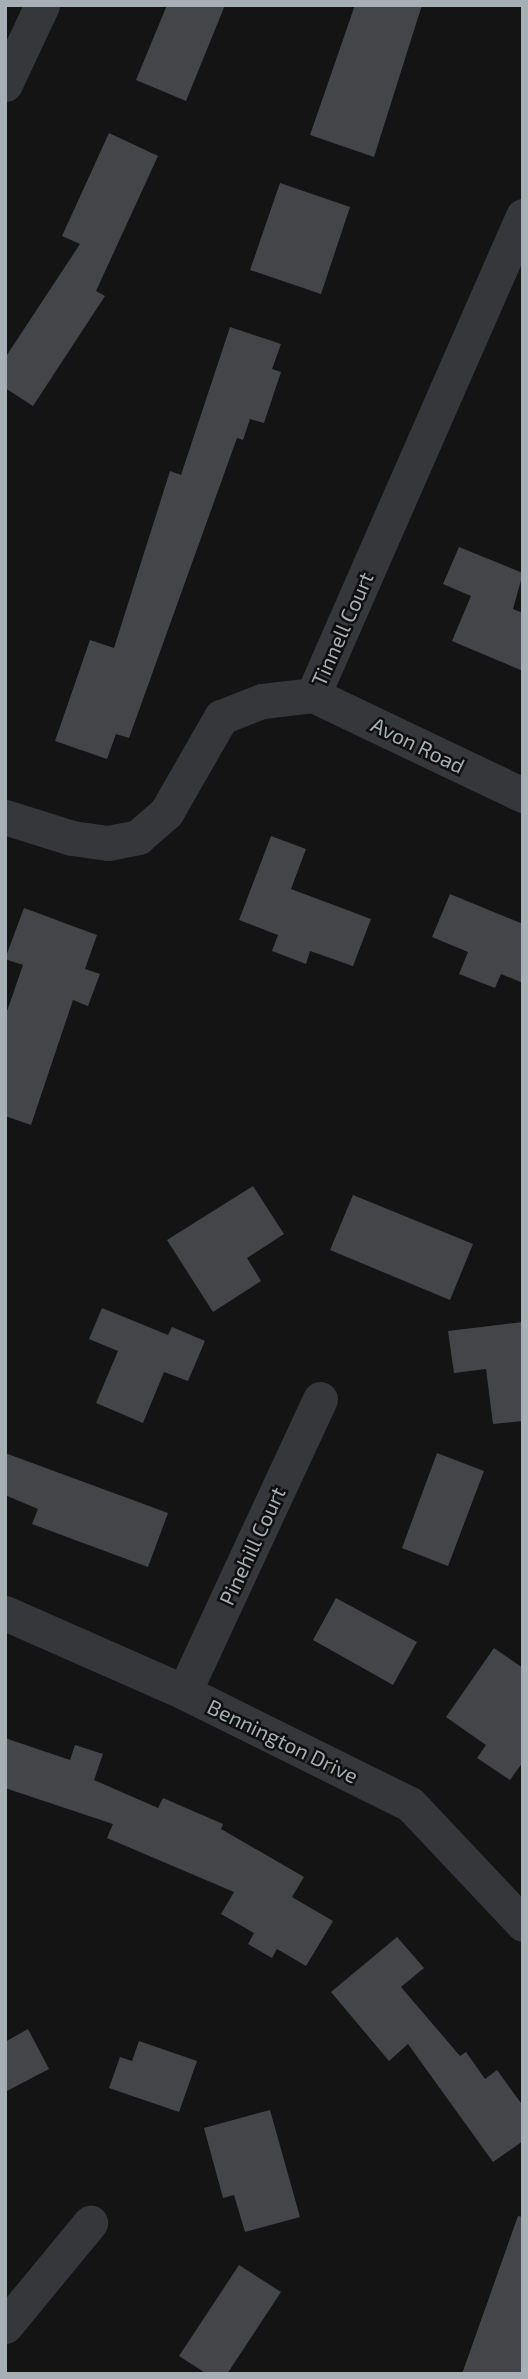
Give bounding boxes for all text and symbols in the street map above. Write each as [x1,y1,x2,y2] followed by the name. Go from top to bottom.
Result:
[306,568,378,690] street label: Tinnell Court
[367,712,469,778] street label: Avon Road
[214,1483,290,1609] street label: Pinehill Court
[204,1694,362,1788] street label: Bennington Drive

